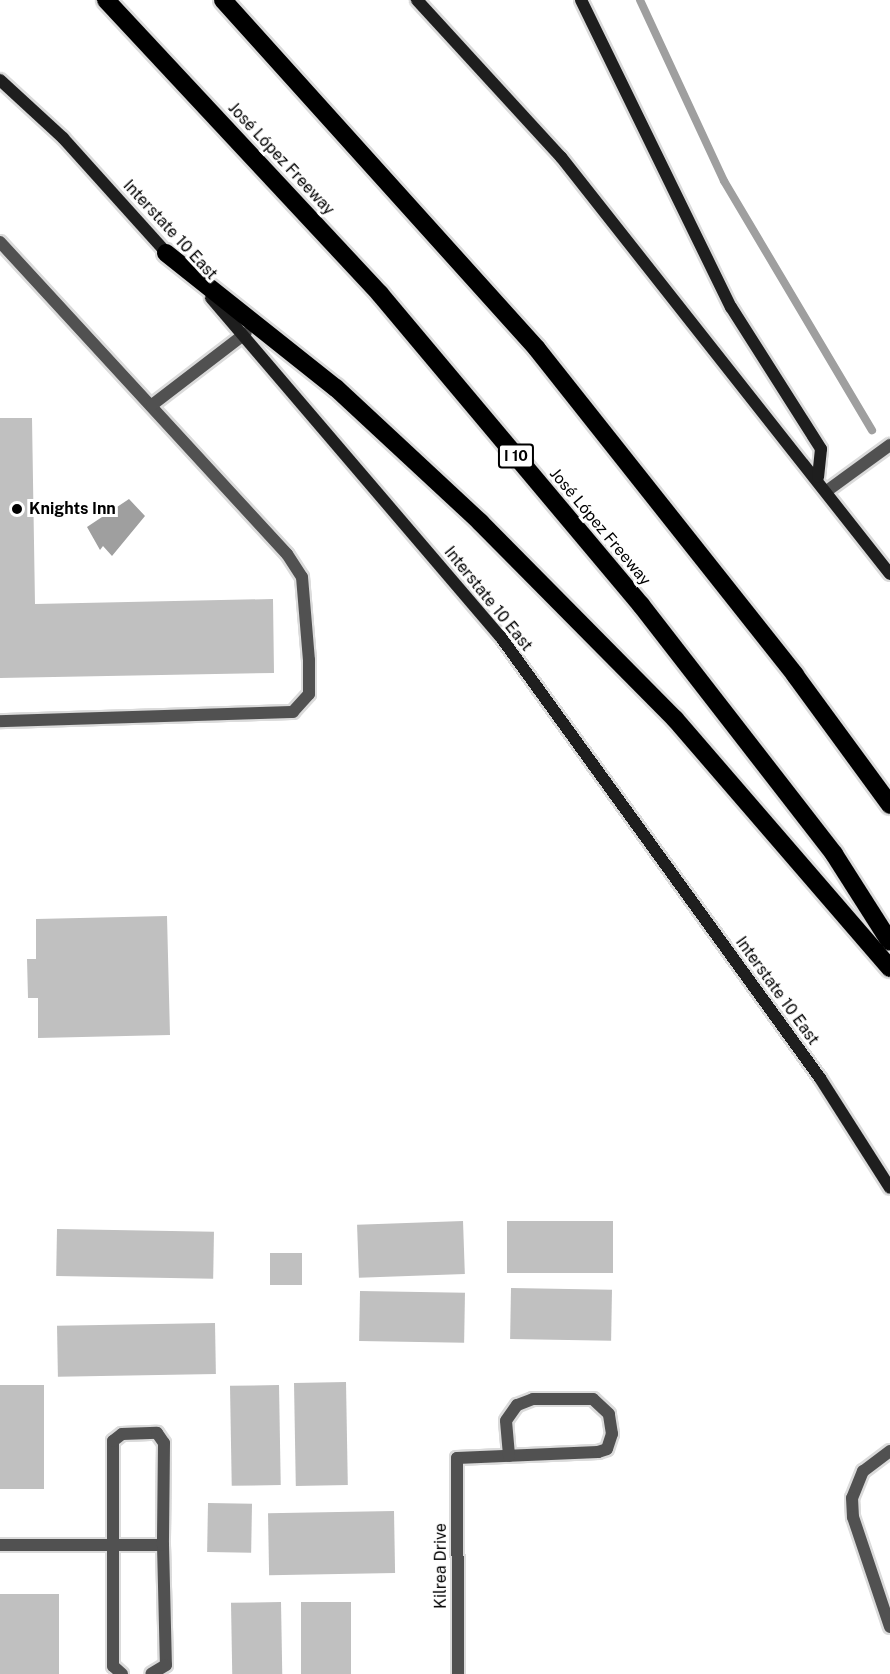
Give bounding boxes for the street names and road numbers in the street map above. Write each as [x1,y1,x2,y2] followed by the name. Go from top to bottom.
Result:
[224,99,338,219] street label: José López Freeway
[119,176,221,284] street label: Interstate 10 East
[496,444,536,468] road number: I 10
[545,464,655,590] street label: José López Freeway
[440,543,536,655] street label: Interstate 10 East
[731,933,823,1049] street label: Interstate 10 East
[431,1523,451,1609] street label: Kilrea Drive

